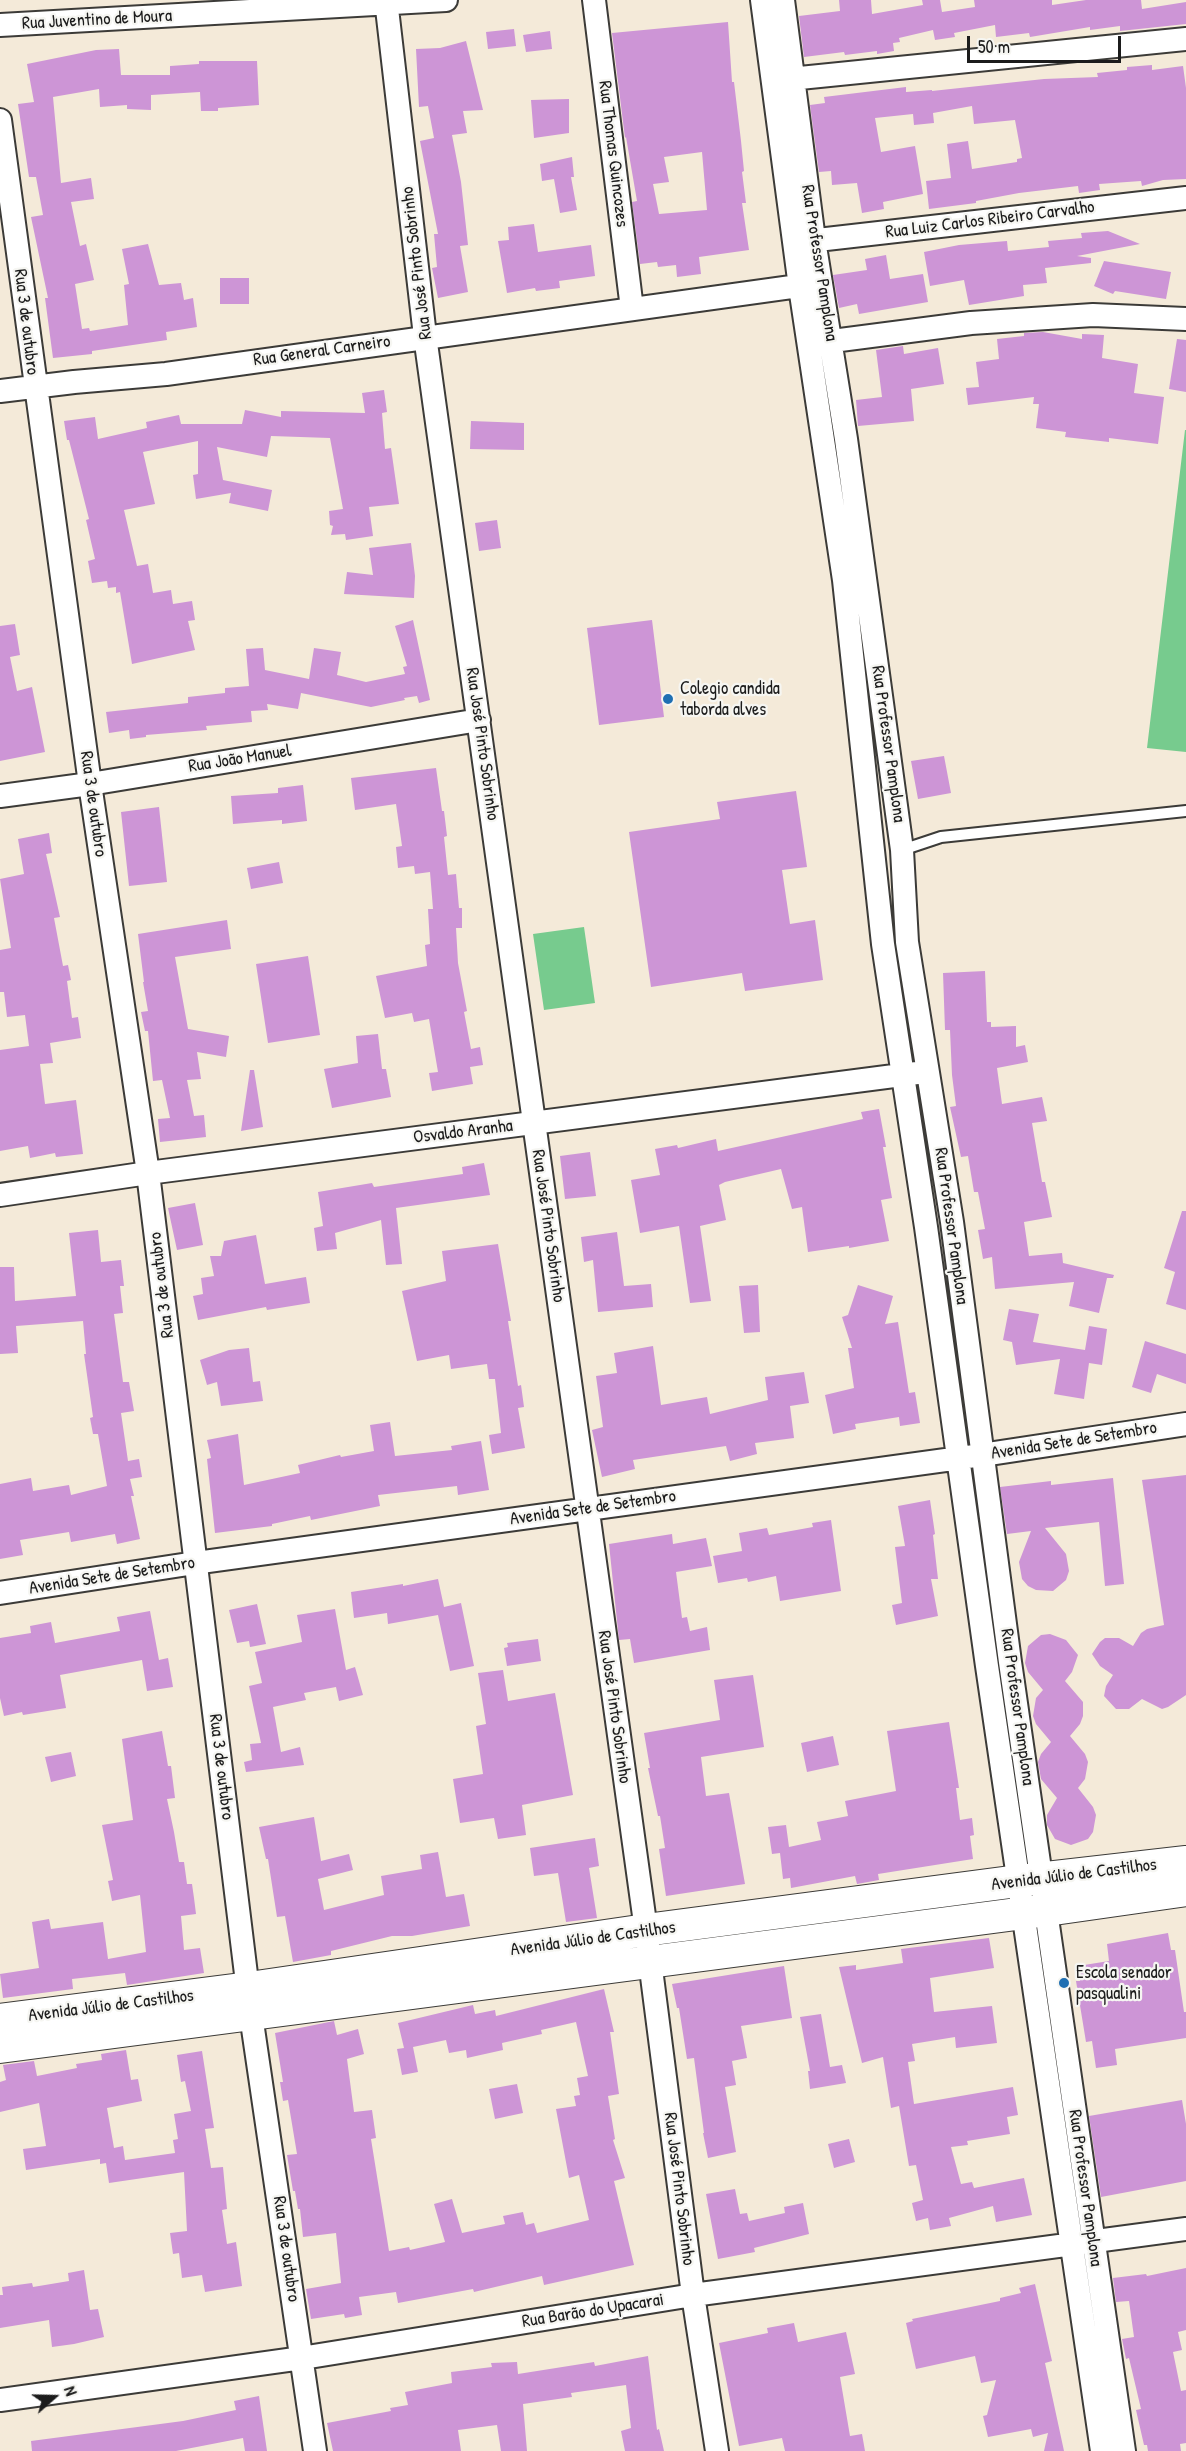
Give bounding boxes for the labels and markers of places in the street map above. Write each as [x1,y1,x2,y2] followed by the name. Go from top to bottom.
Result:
[680,678,780,720] place label: Colegio candida taborda alves
[661,692,675,706] marker: Colegio candida taborda alves
[1076,1962,1172,2004] place label: Escola senador pasqualini
[1057,1976,1071,1990] marker: Escola senador pasqualini

